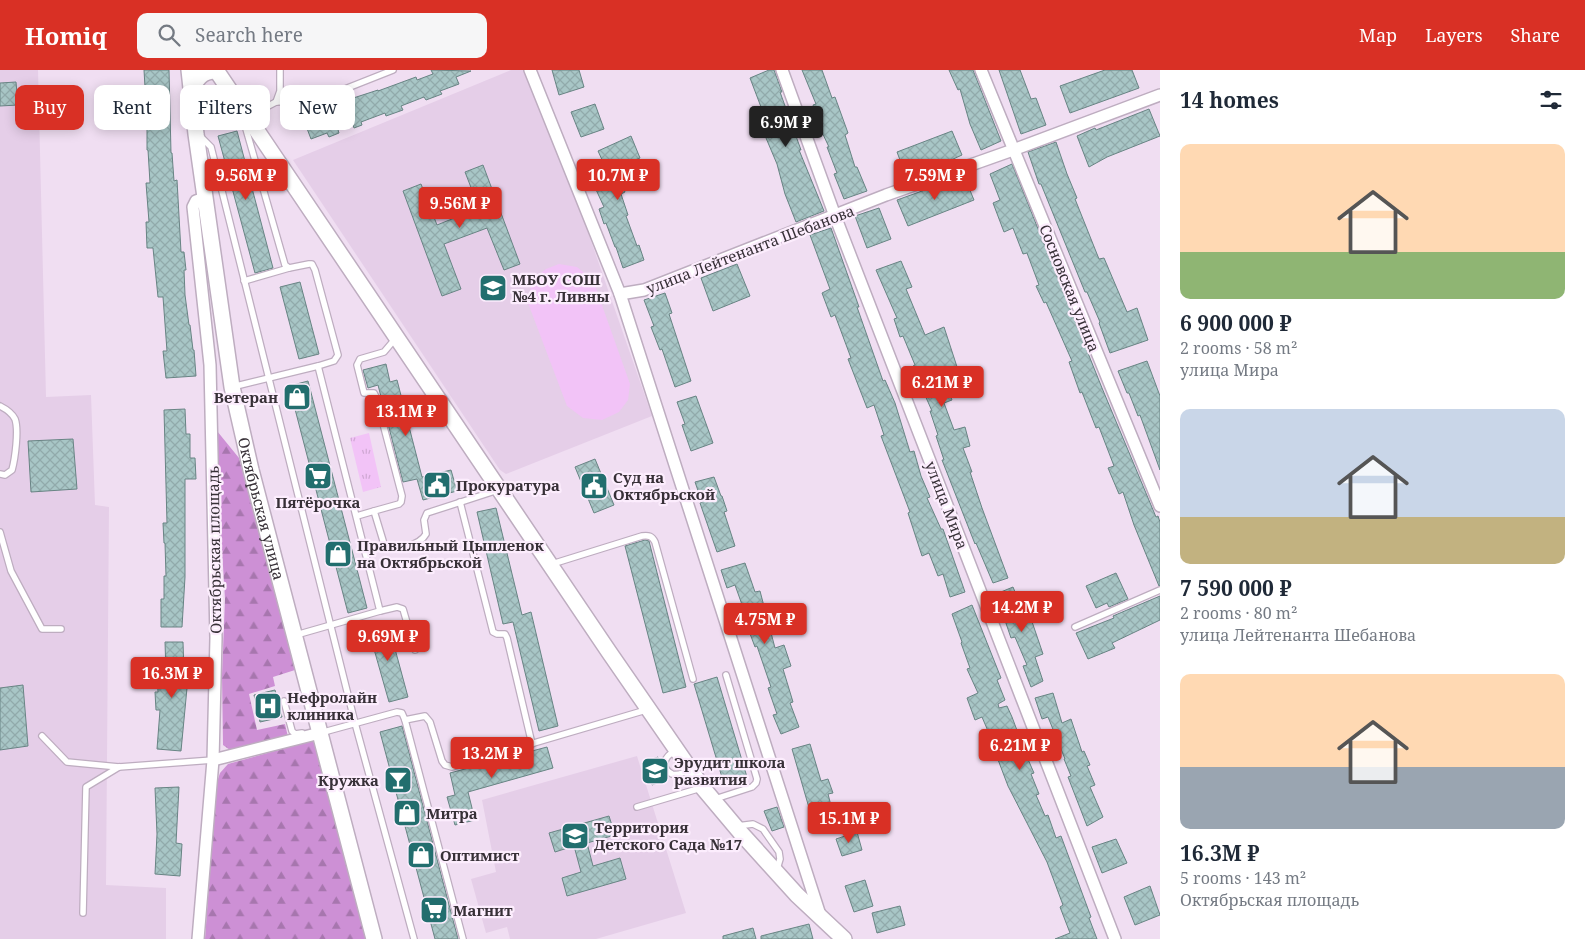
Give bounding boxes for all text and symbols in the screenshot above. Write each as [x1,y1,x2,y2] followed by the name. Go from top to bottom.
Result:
[137,13,487,58] search box
[25,19,107,52] text: Homiq
[155,21,183,49] icon: search
[195,22,303,48] text: Search here
[1359,23,1397,47] text: Map
[1425,23,1483,47] text: Layers
[1511,23,1560,47] text: Share
[15,85,84,130] chip: Buy
[94,85,170,130] chip: Rent
[180,85,270,130] chip: Filters
[280,85,355,130] chip: New
[1180,86,1279,114] text: 14 homes
[1537,86,1565,114] icon: filters
[745,106,827,148] pin: 6.9M ₽
[760,111,812,133] text: 6.9M ₽
[200,158,292,201] pin: 9.56M ₽
[572,158,664,201] pin: 10.7M ₽
[889,158,981,201] pin: 7.59M ₽
[216,164,276,186] text: 9.56M ₽
[588,164,648,186] text: 10.7M ₽
[905,164,965,186] text: 7.59M ₽
[1328,177,1418,267] icon: home
[414,186,506,229] pin: 9.56M ₽
[430,192,490,214] text: 9.56M ₽
[643,200,857,298] street label: улица Лейтенанта Шебанова
[1035,221,1105,355] street label: Сосновская улица
[512,269,609,306] place label: МБОУ СОШ №4 г. Ливны
[478,273,508,303] school or university icon: МБОУ СОШ №4 г. Ливны
[1180,309,1292,337] text: 6 900 000 ₽
[1180,337,1297,359] text: 2 rooms · 58 m²
[1180,359,1279,381] text: улица Мира
[896,366,988,408] pin: 6.21M ₽
[912,371,972,393] text: 6.21M ₽
[282,382,312,412] shop icon: Ветеран
[214,387,278,407] place label: Ветеран
[360,394,452,437] pin: 13.1M ₽
[376,400,436,422] text: 13.1M ₽
[234,435,289,582] street label: Октябрьская улица
[1328,442,1418,532] icon: home
[921,458,973,552] street label: улица Мира
[303,461,333,491] supermarket icon: Пятёрочка
[203,466,225,634] street label: Октябрьская площадь
[613,467,715,504] place label: Суд на Октябрьской
[422,470,452,500] public building icon: Прокуратура
[579,471,609,501] public building icon: Суд на Октябрьской
[456,475,560,495] place label: Прокуратура
[276,492,361,512] place label: Пятёрочка
[357,535,544,572] place label: Правильный Цыпленок на Октябрьской
[323,539,353,569] shop icon: Правильный Цыпленок на Октябрьской
[1180,574,1292,602] text: 7 590 000 ₽
[976,590,1068,633] pin: 14.2M ₽
[992,596,1052,618] text: 14.2M ₽
[719,602,811,645] pin: 4.75M ₽
[1180,602,1297,624] text: 2 rooms · 80 m²
[735,608,795,630] text: 4.75M ₽
[342,620,434,662] pin: 9.69M ₽
[1180,624,1416,646] text: улица Лейтенанта Шебанова
[358,625,418,647] text: 9.69M ₽
[126,656,218,699] pin: 16.3M ₽
[142,662,202,684] text: 16.3M ₽
[287,687,377,724] place label: Нефролайн клиника
[253,691,283,721] hospital icon: Нефролайн клиника
[1328,707,1418,797] icon: home
[974,728,1066,771] pin: 6.21M ₽
[990,734,1050,756] text: 6.21M ₽
[446,736,538,779] pin: 13.2M ₽
[462,742,522,764] text: 13.2M ₽
[674,752,785,789] place label: Эрудит школа развития
[640,756,670,786] school or university icon: Эрудит школа развития
[383,765,413,795] bar icon: Кружка
[318,770,379,790] place label: Кружка
[392,798,422,828] shop icon: Митра
[803,802,895,844] pin: 15.1M ₽
[426,803,478,823] place label: Митра
[819,807,879,829] text: 15.1M ₽
[594,817,742,854] place label: Территория Детского Сада №17
[560,821,590,851] school or university icon: Территория Детского Сада №17
[1180,839,1260,867] text: 16.3M ₽
[406,840,436,870] shop icon: Оптимист
[440,845,520,865] place label: Оптимист
[1180,867,1306,889] text: 5 rooms · 143 m²
[1180,889,1359,911] text: Октябрьская площадь
[419,895,449,925] supermarket icon: Магнит
[453,900,513,920] place label: Магнит

